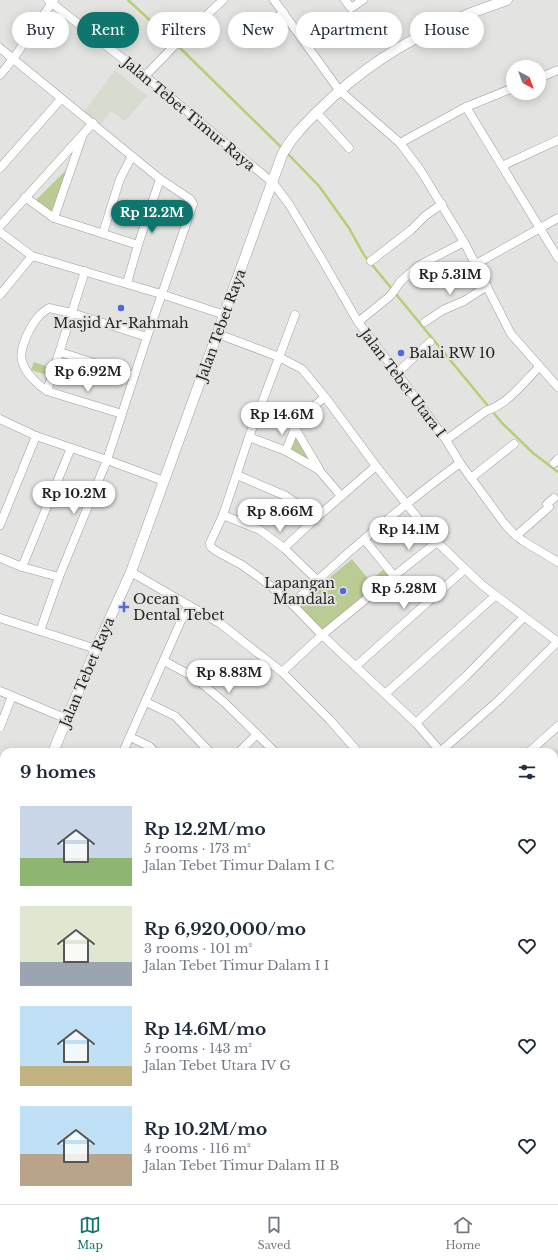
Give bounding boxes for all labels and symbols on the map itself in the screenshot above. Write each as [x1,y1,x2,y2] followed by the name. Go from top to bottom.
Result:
[118,52,259,175] street label: Jalan Tebet Timur Raya
[506,60,546,100] north arrow
[111,200,193,234] pin: Rp 12.2M
[409,262,491,296] pin: Rp 5.31M
[192,266,250,385] street label: Jalan Tebet Raya
[116,303,126,313] marker: Masjid Ar-Rahmah
[53,314,189,332] place label: Masjid Ar-Rahmah
[355,324,450,441] street label: Jalan Tebet Utara I
[409,344,495,362] place label: Balai RW 10
[396,348,406,358] marker: Balai RW 10
[47,359,129,393] pin: Rp 6.92M
[241,402,323,436] pin: Rp 14.6M
[33,481,115,515] pin: Rp 10.2M
[239,499,321,533] pin: Rp 8.66M
[368,517,450,551] pin: Rp 14.1M
[264,574,335,608] place label: Lapangan Mandala
[363,576,445,610] pin: Rp 5.28M
[338,586,348,596] marker: Lapangan Mandala
[133,590,225,624] place label: Ocean Dental Tebet
[118,601,130,613] marker: Ocean Dental Tebet
[55,614,118,732] street label: Jalan Tebet Raya
[188,660,270,694] pin: Rp 8.83M

